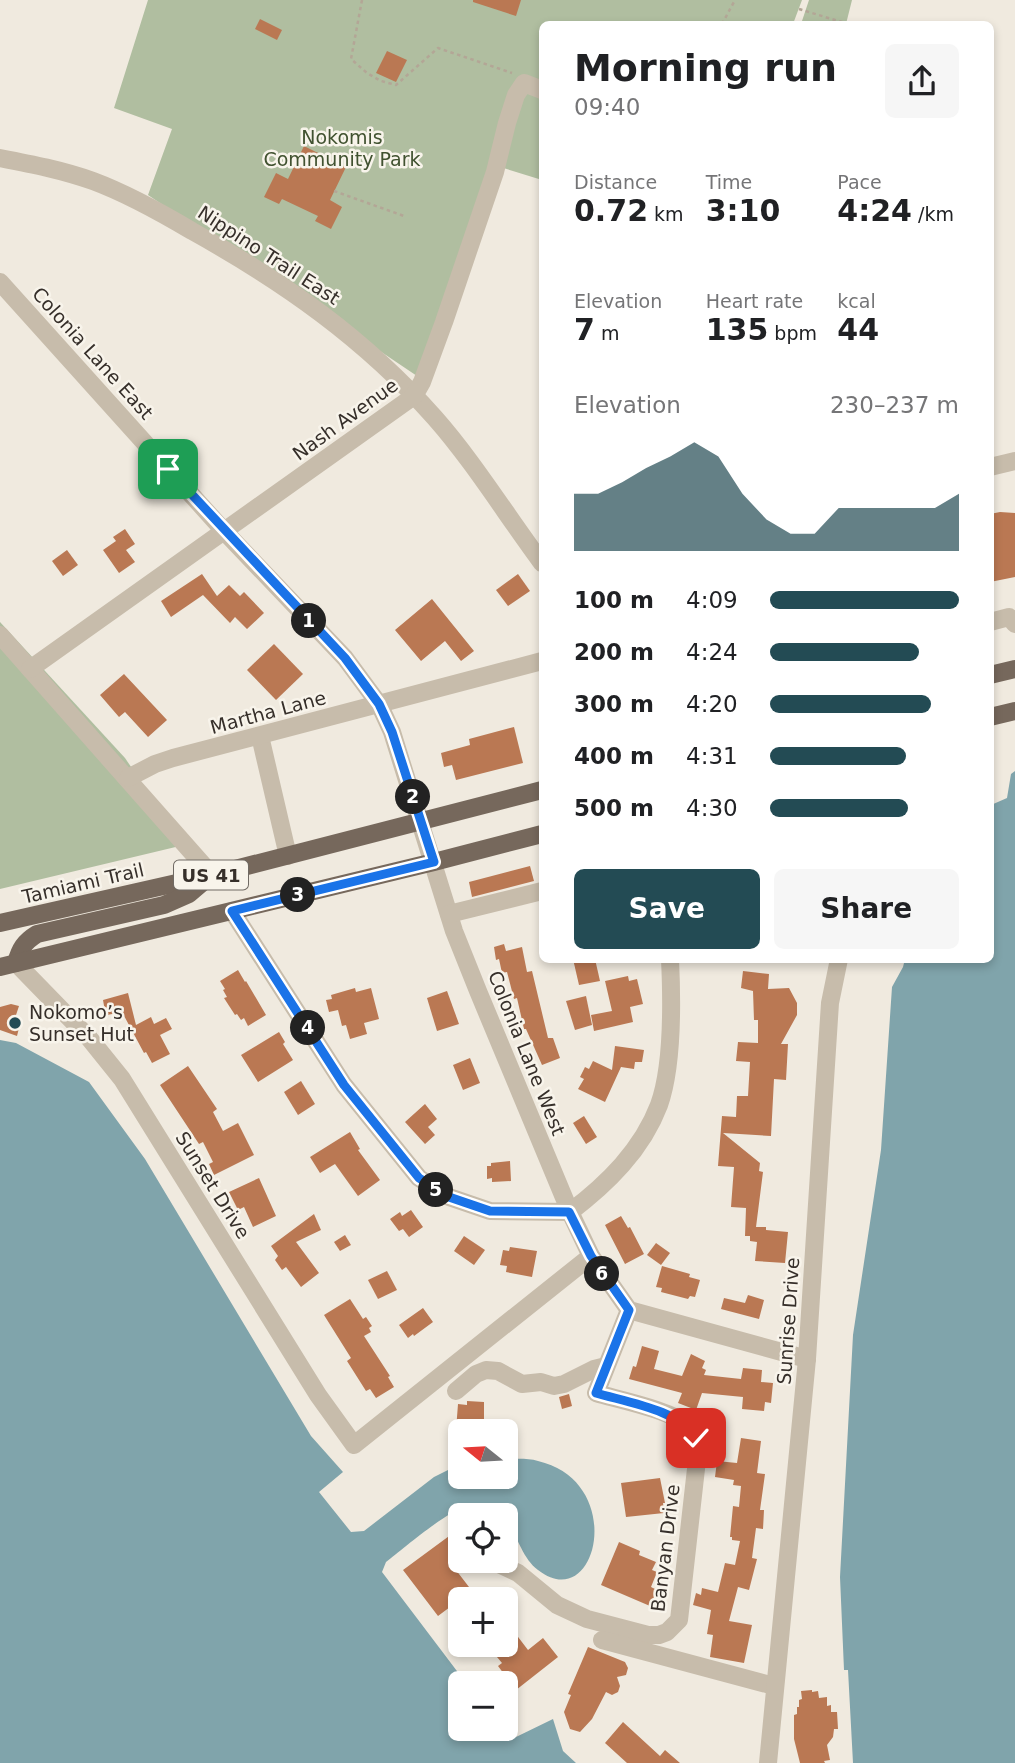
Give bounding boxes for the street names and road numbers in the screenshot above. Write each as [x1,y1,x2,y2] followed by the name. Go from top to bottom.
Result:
[194,201,344,309] street label: Nippino Trail East
[28,283,158,423] street label: Colonia Lane East
[288,374,402,464] street label: Nash Avenue
[208,686,328,738] street label: Martha Lane
[19,858,146,908] street label: Tamiami Trail
[174,860,248,890] road number: US 41
[484,968,570,1138] street label: Colonia Lane West
[171,1127,255,1243] street label: Sunset Drive
[773,1257,803,1385] street label: Sunrise Drive
[646,1483,684,1613] street label: Banyan Drive

